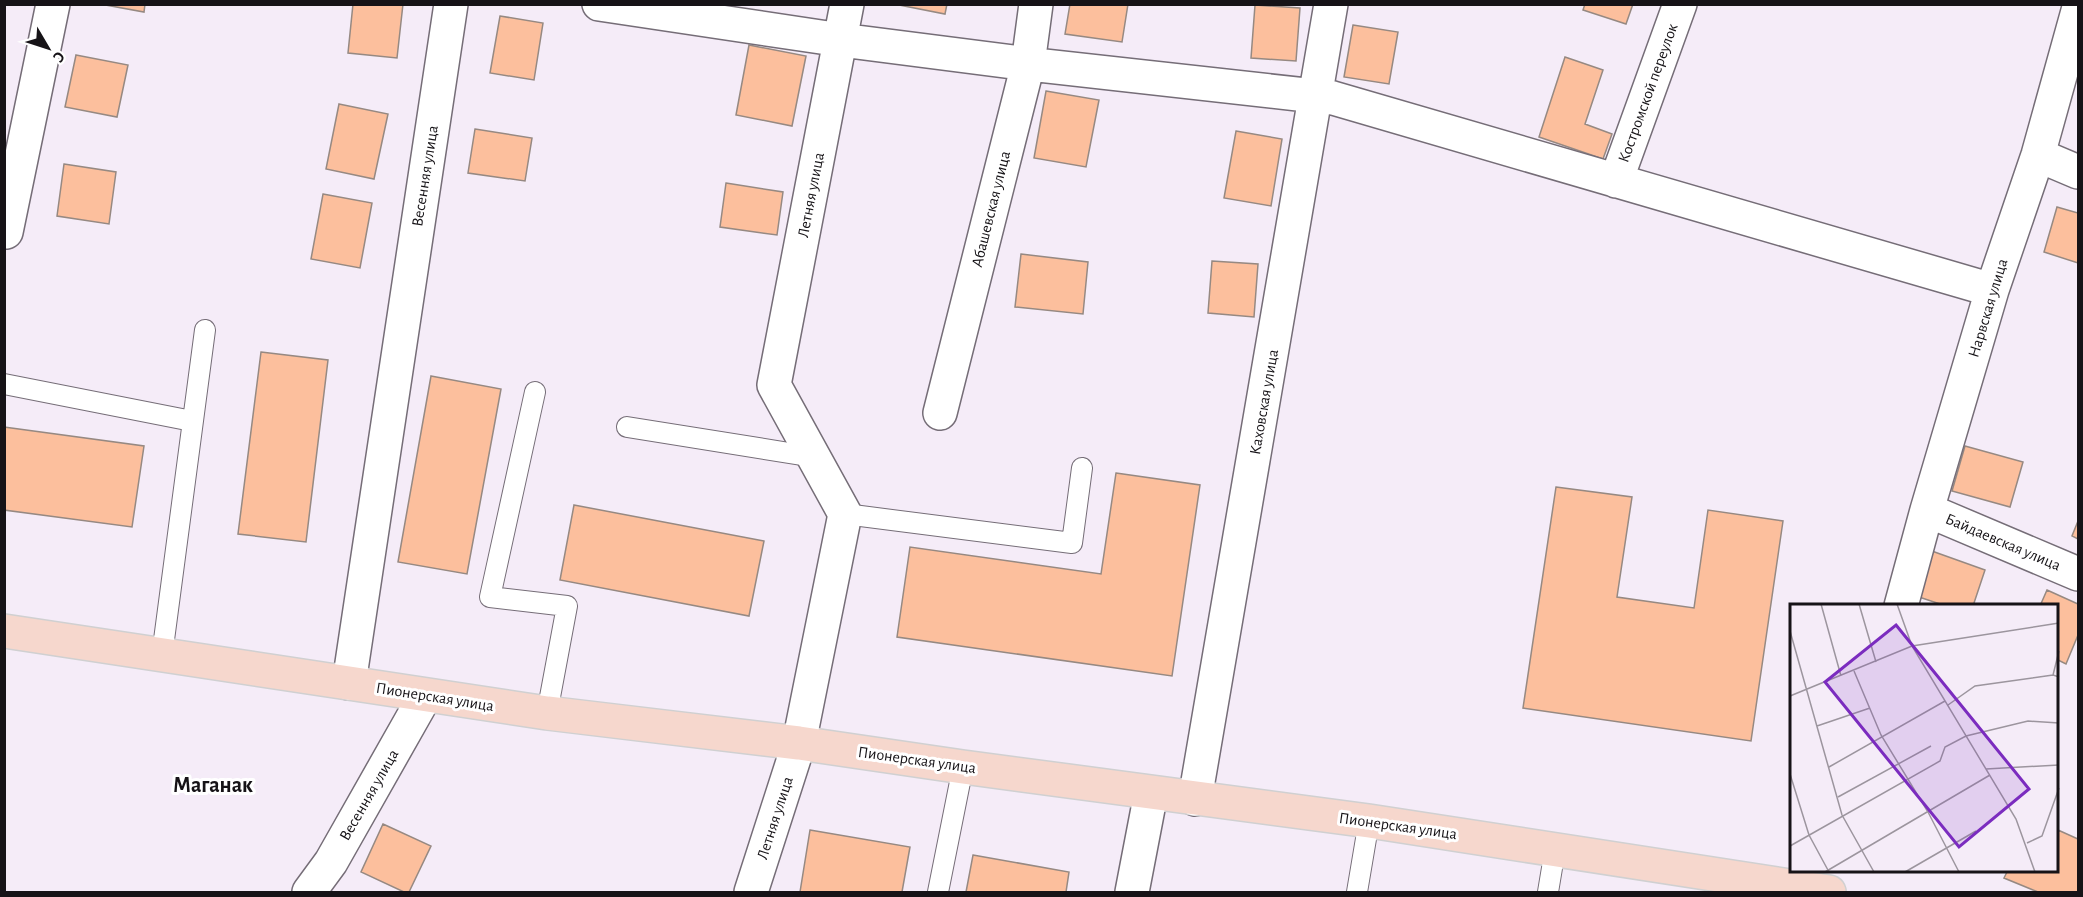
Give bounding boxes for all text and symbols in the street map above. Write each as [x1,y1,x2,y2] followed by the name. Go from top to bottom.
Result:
[18,18,78,78] north arrow
[1615,21,1682,165] street label: Костромской переулок
[50,48,68,65] text: С
[409,124,442,228] street label: Весенняя улица
[969,149,1014,269] street label: Абашевская улица
[795,151,828,239] street label: Летняя улица
[1965,257,2012,360] street label: Нарвская улица
[1247,348,1282,456] street label: Каховская улица
[1943,510,2063,574] street label: Байдаевская улица
[1790,604,2059,873] inset map
[375,680,495,715] street label: Пионерская улица
[857,744,977,777] street label: Пионерская улица
[336,747,402,844] street label: Весенняя улица
[173,774,253,796] district label: Маганак
[754,775,797,862] street label: Летняя улица
[1338,810,1458,843] street label: Пионерская улица

